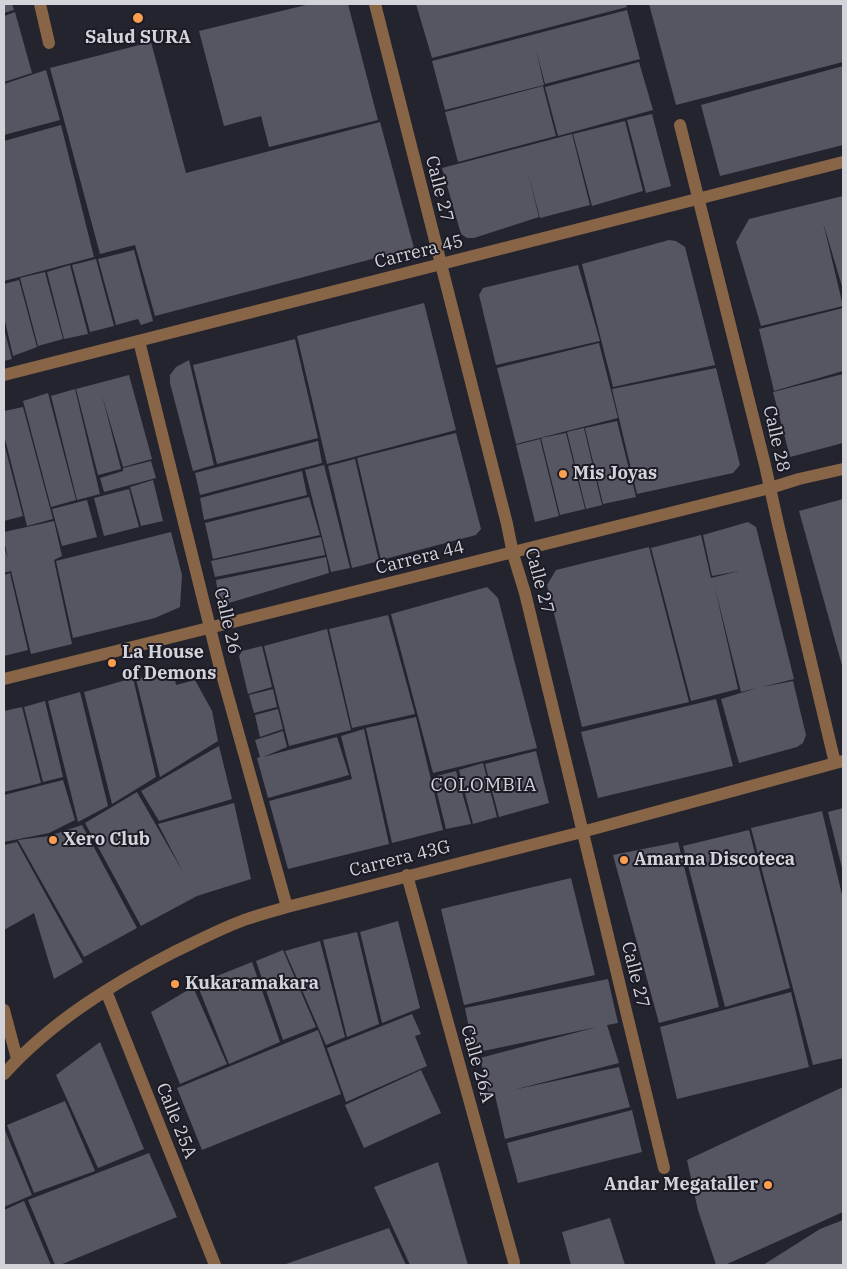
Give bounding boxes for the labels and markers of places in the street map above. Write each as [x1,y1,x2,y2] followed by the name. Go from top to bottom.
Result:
[131,11,145,25] marker: Salud SURA
[85,27,191,49] place label: Salud SURA
[573,463,657,485] place label: Mis Joyas
[557,468,569,480] marker: Mis Joyas
[122,642,216,684] place label: La House of Demons
[106,657,118,669] marker: La House of Demons
[63,829,150,851] place label: Xero Club
[47,834,59,846] marker: Xero Club
[634,849,795,871] place label: Amarna Discoteca
[618,854,630,866] marker: Amarna Discoteca
[185,973,319,995] place label: Kukaramakara
[169,978,181,990] marker: Kukaramakara
[604,1174,758,1196] place label: Andar Megataller
[762,1179,774,1191] marker: Andar Megataller

